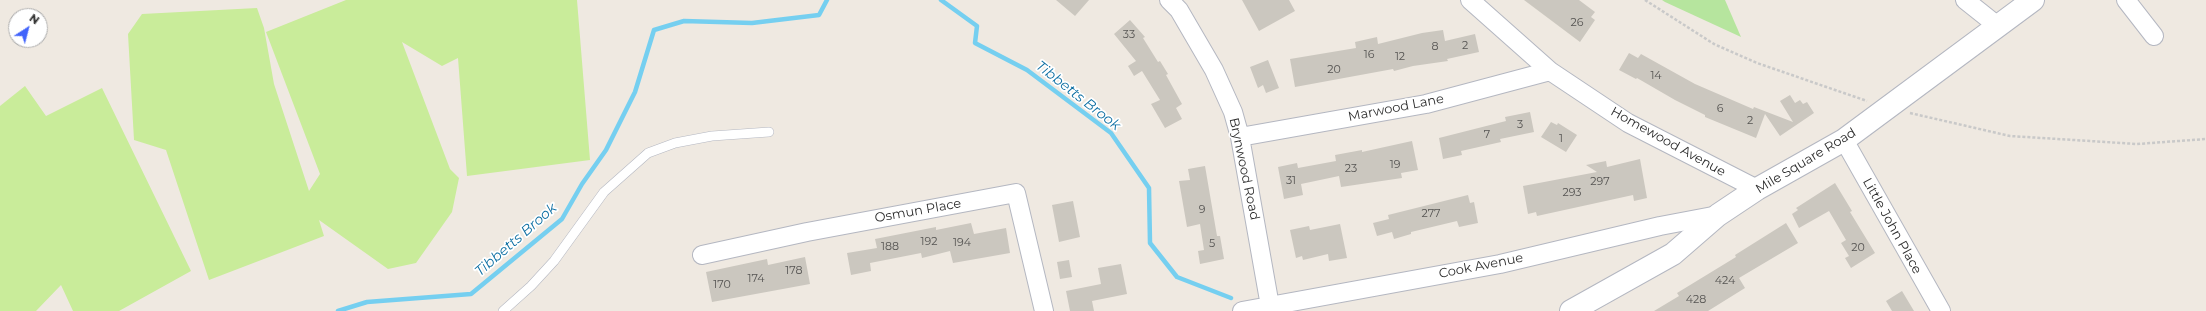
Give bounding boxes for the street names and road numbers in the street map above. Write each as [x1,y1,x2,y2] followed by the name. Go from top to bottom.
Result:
[1347,91,1445,125] street label: Marwood Lane
[1608,104,1728,180] street label: Homewood Avenue
[1226,116,1262,222] street label: Brynwood Road
[1753,125,1859,197] street label: Mile Square Road
[1859,175,1925,277] street label: Little John Place
[874,196,962,226] street label: Osmun Place
[1438,250,1524,282] street label: Cook Avenue

